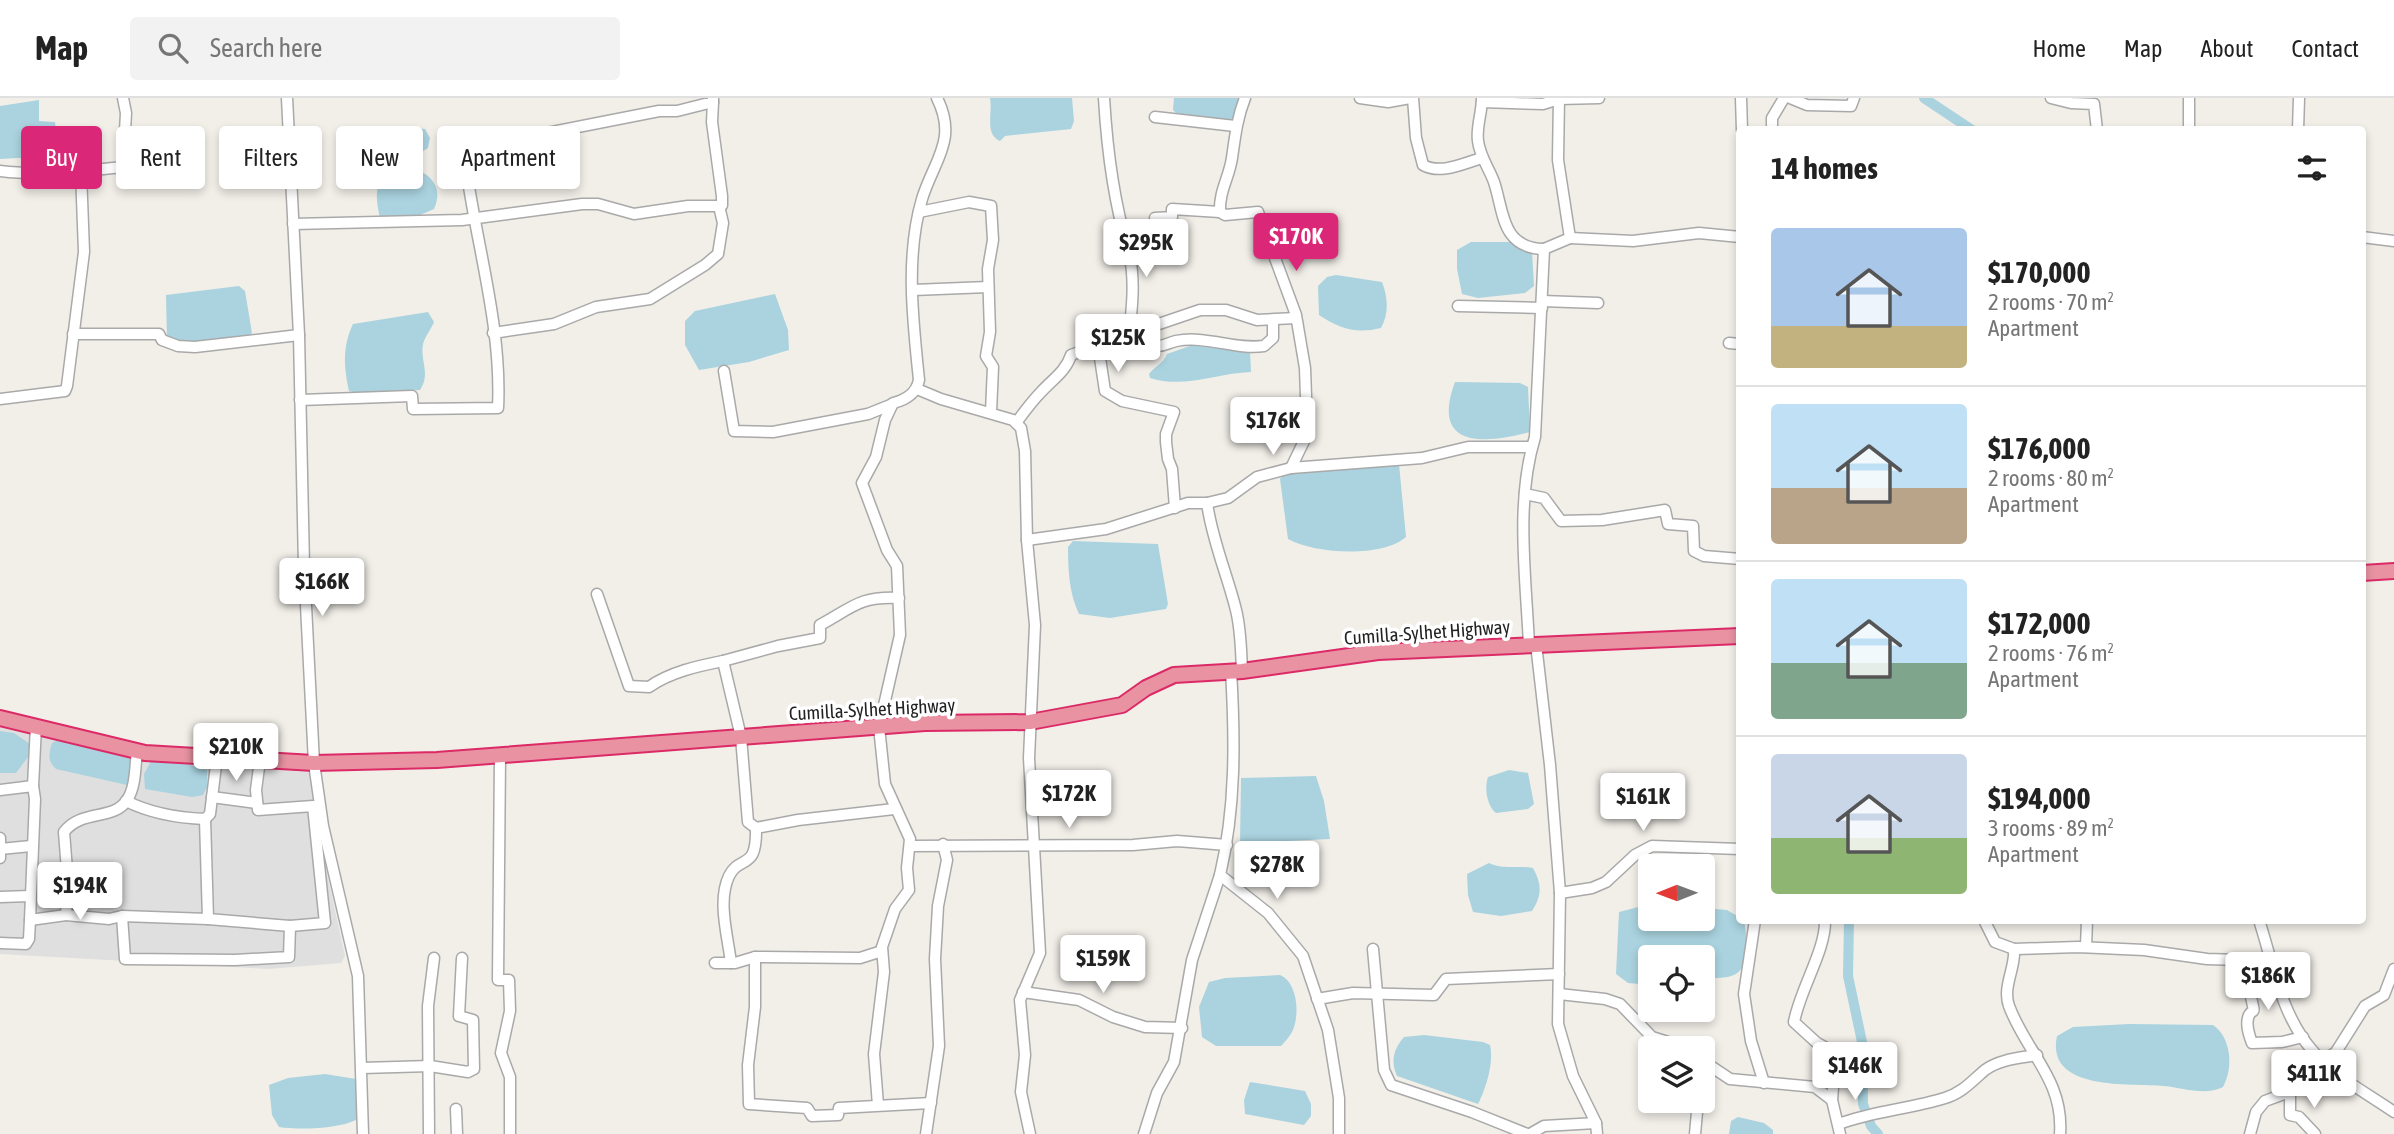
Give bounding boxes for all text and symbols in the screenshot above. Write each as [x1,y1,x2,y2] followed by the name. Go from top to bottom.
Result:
[130,17,620,80] search box
[35,29,88,67] text: Map
[154,29,192,67] icon: search
[210,33,322,63] text: Search here
[2032,35,2086,62] text: Home
[2124,35,2162,62] text: Map
[2200,35,2253,62] text: About
[2291,35,2359,62] text: Contact
[21,126,102,189] chip: Buy
[116,126,205,189] chip: Rent
[219,126,322,189] chip: Filters
[336,126,423,189] chip: New
[437,126,580,189] chip: Apartment
[2293,149,2331,187] icon: filters
[1771,151,1878,185] text: 14 homes
[1247,214,1345,273] pin: $170K
[1097,220,1195,279] pin: $295K
[1269,223,1323,249] text: $170K
[1119,229,1173,255] text: $295K
[1988,255,2091,289] text: $170,000
[1827,256,1911,340] icon: home
[1988,289,2114,315] text: 2 rooms · 70 m²
[1069,314,1167,374] pin: $125K
[1988,315,2079,341] text: Apartment
[1091,324,1145,350] text: $125K
[1224,398,1322,457] pin: $176K
[1246,407,1300,433] text: $176K
[1988,431,2091,465] text: $176,000
[1827,432,1911,516] icon: home
[1988,465,2114,491] text: 2 rooms · 80 m²
[1988,491,2079,517] text: Apartment
[273,559,371,618] pin: $166K
[295,568,349,594] text: $166K
[1988,606,2091,640] text: $172,000
[1827,607,1911,691] icon: home
[1343,615,1511,649] street label: Cumilla-Sylhet Highway
[1988,640,2114,666] text: 2 rooms · 76 m²
[1988,666,2079,692] text: Apartment
[788,694,956,724] street label: Cumilla-Sylhet Highway
[187,724,285,783] pin: $210K
[209,733,263,759] text: $210K
[1020,770,1118,830] pin: $172K
[1594,774,1692,833] pin: $161K
[1042,780,1096,806] text: $172K
[1988,781,2091,815] text: $194,000
[1827,782,1911,866] icon: home
[1616,783,1670,809] text: $161K
[1988,815,2114,841] text: 3 rooms · 89 m²
[1988,841,2079,867] text: Apartment
[1228,842,1326,901] pin: $278K
[1250,851,1304,877] text: $278K
[1638,854,1715,931] north arrow
[1638,854,1715,1113] map controls
[31,862,129,922] pin: $194K
[53,872,107,898] text: $194K
[1054,936,1152,995] pin: $159K
[1076,945,1130,971] text: $159K
[1638,945,1715,1022] button: locate
[2219,953,2317,1012] pin: $186K
[2241,962,2295,988] text: $186K
[1638,1036,1715,1113] button: layers
[1806,1042,1904,1102] pin: $146K
[2265,1051,2363,1110] pin: $411K
[1828,1052,1882,1078] text: $146K
[2287,1060,2341,1086] text: $411K

